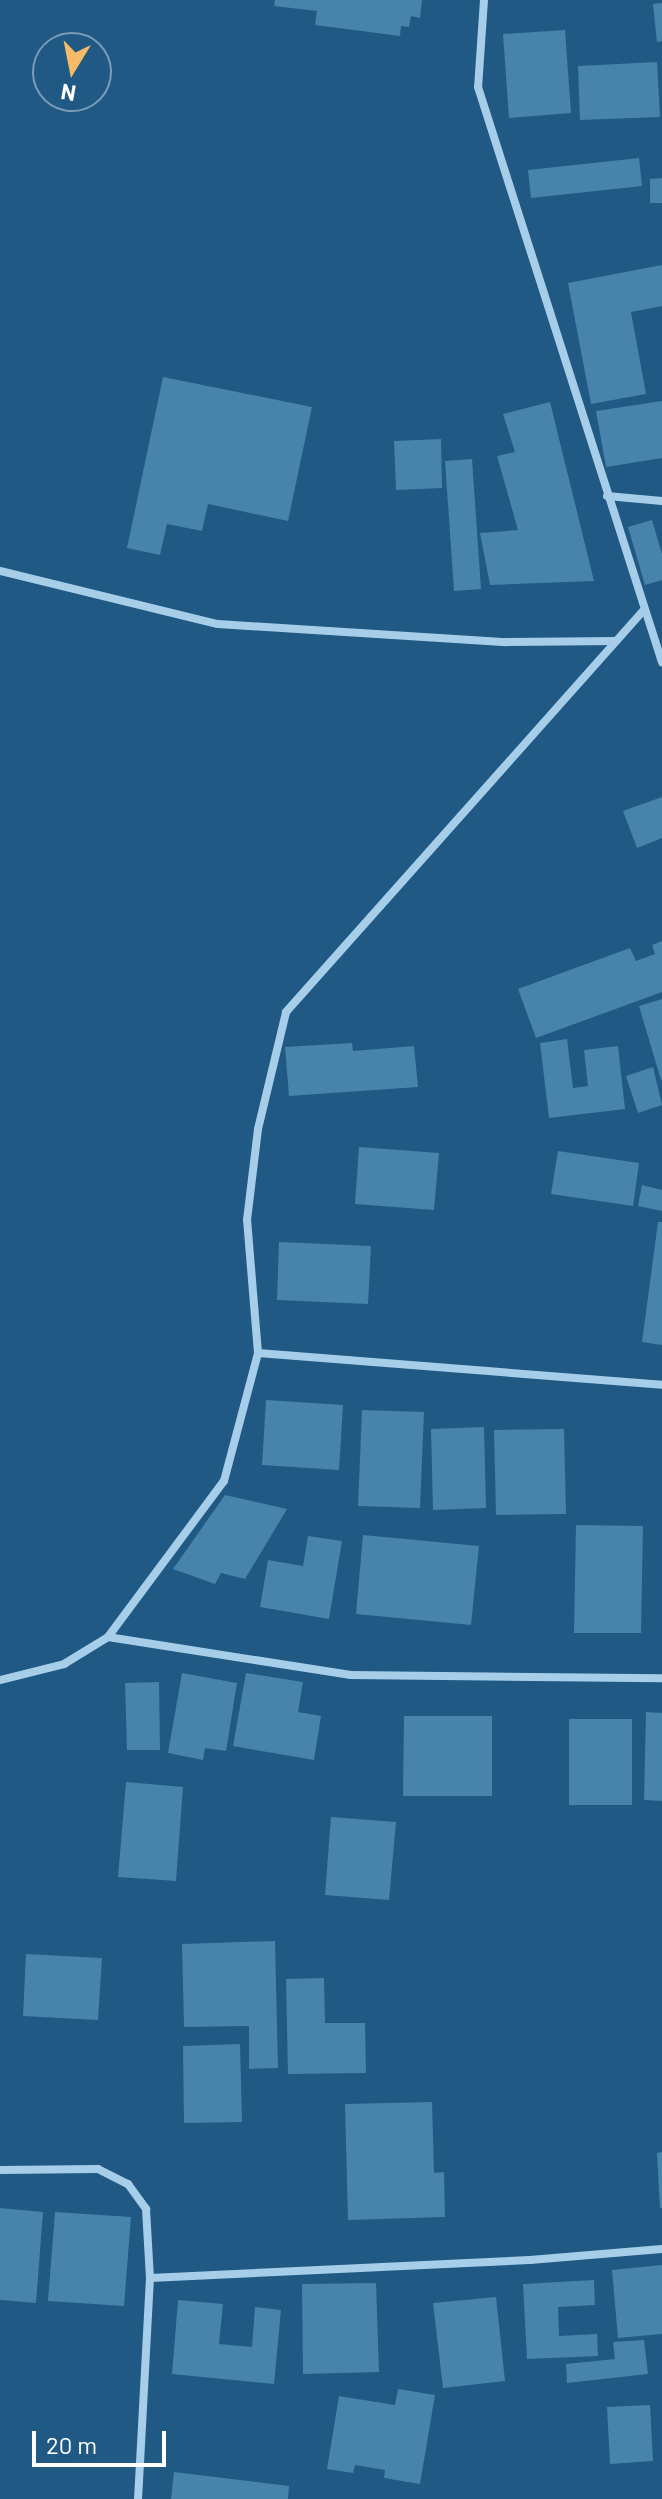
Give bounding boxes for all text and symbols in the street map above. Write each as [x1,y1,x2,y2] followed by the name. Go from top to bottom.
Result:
[32,32,112,112] north arrow
[59,80,78,108] text: N
[36,2415,170,2465] scale bar
[46,2430,97,2459] text: 20 m

